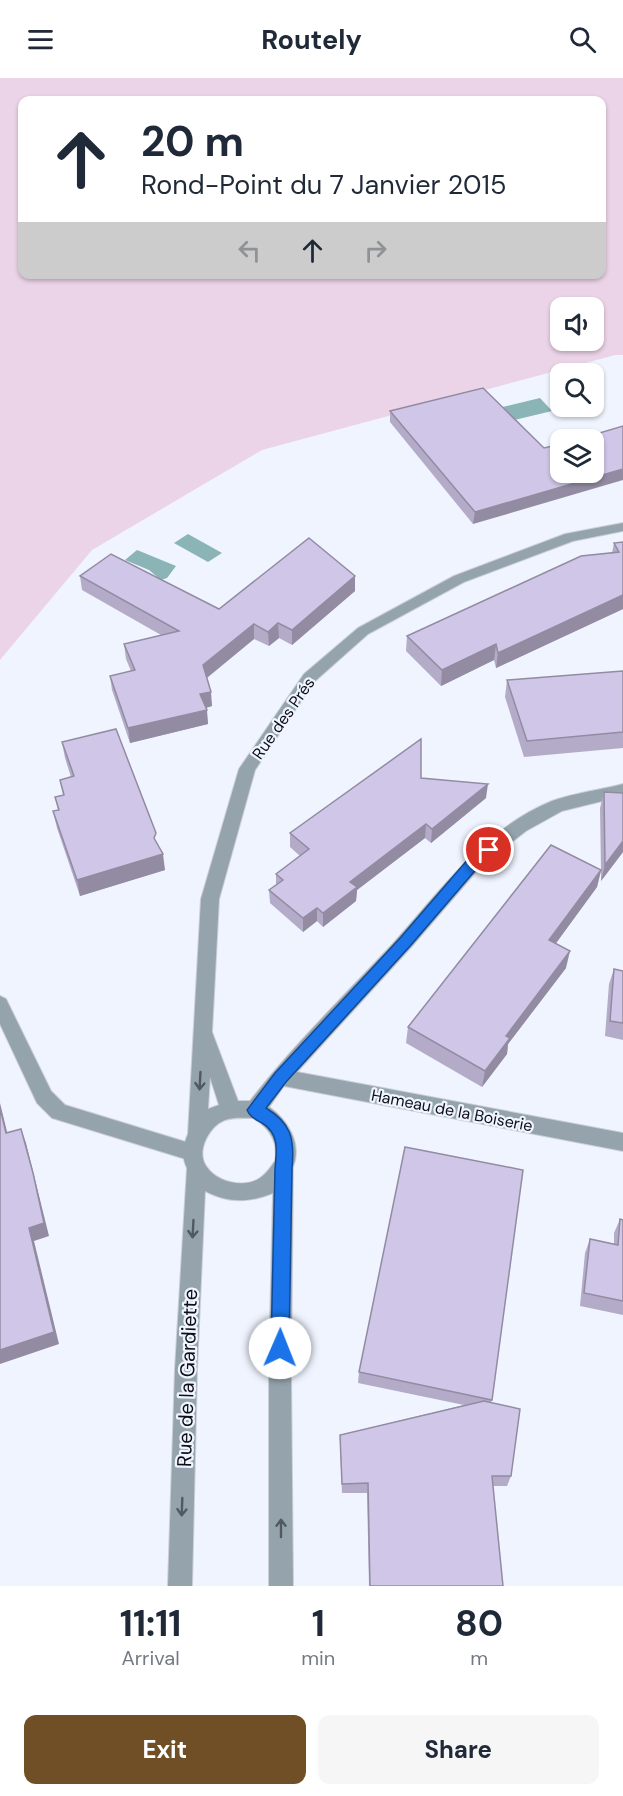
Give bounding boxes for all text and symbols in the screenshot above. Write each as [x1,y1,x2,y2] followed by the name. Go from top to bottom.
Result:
[261,22,362,57] text: Routely
[24,23,57,56] icon: menu
[566,23,599,56] icon: search
[141,114,244,169] text: 20 m
[42,120,120,198] icon: ahead
[141,167,506,202] text: Rond-Point du 7 Janvier 2015
[233,234,266,267] icon: left
[296,234,329,267] icon: ahead
[359,234,392,267] icon: right
[550,297,604,483] map controls
[550,297,604,351] button: sound
[550,363,604,417] button: search
[550,429,604,483] button: layers
[247,673,319,763] street label: Rue des Prés
[463,824,514,875] pin
[472,833,505,866] icon: arrive
[194,1070,205,1090] one-way arrow
[369,1085,534,1136] street label: Hameau de la Boiserie
[187,1218,198,1238] one-way arrow
[171,1289,203,1467] street label: Rue de la Gardiette
[248,1316,312,1380] position arrow
[177,1497,188,1517] one-way arrow
[275,1518,287,1538] one-way arrow
[120,1600,181,1647] text: 11:11
[312,1600,325,1647] text: 1
[455,1600,503,1647] text: 80
[121,1645,180,1671] text: Arrival
[301,1645,335,1671] text: min
[470,1645,488,1671] text: m
[24,1715,306,1784] button: Exit
[318,1715,599,1784] button: Share

